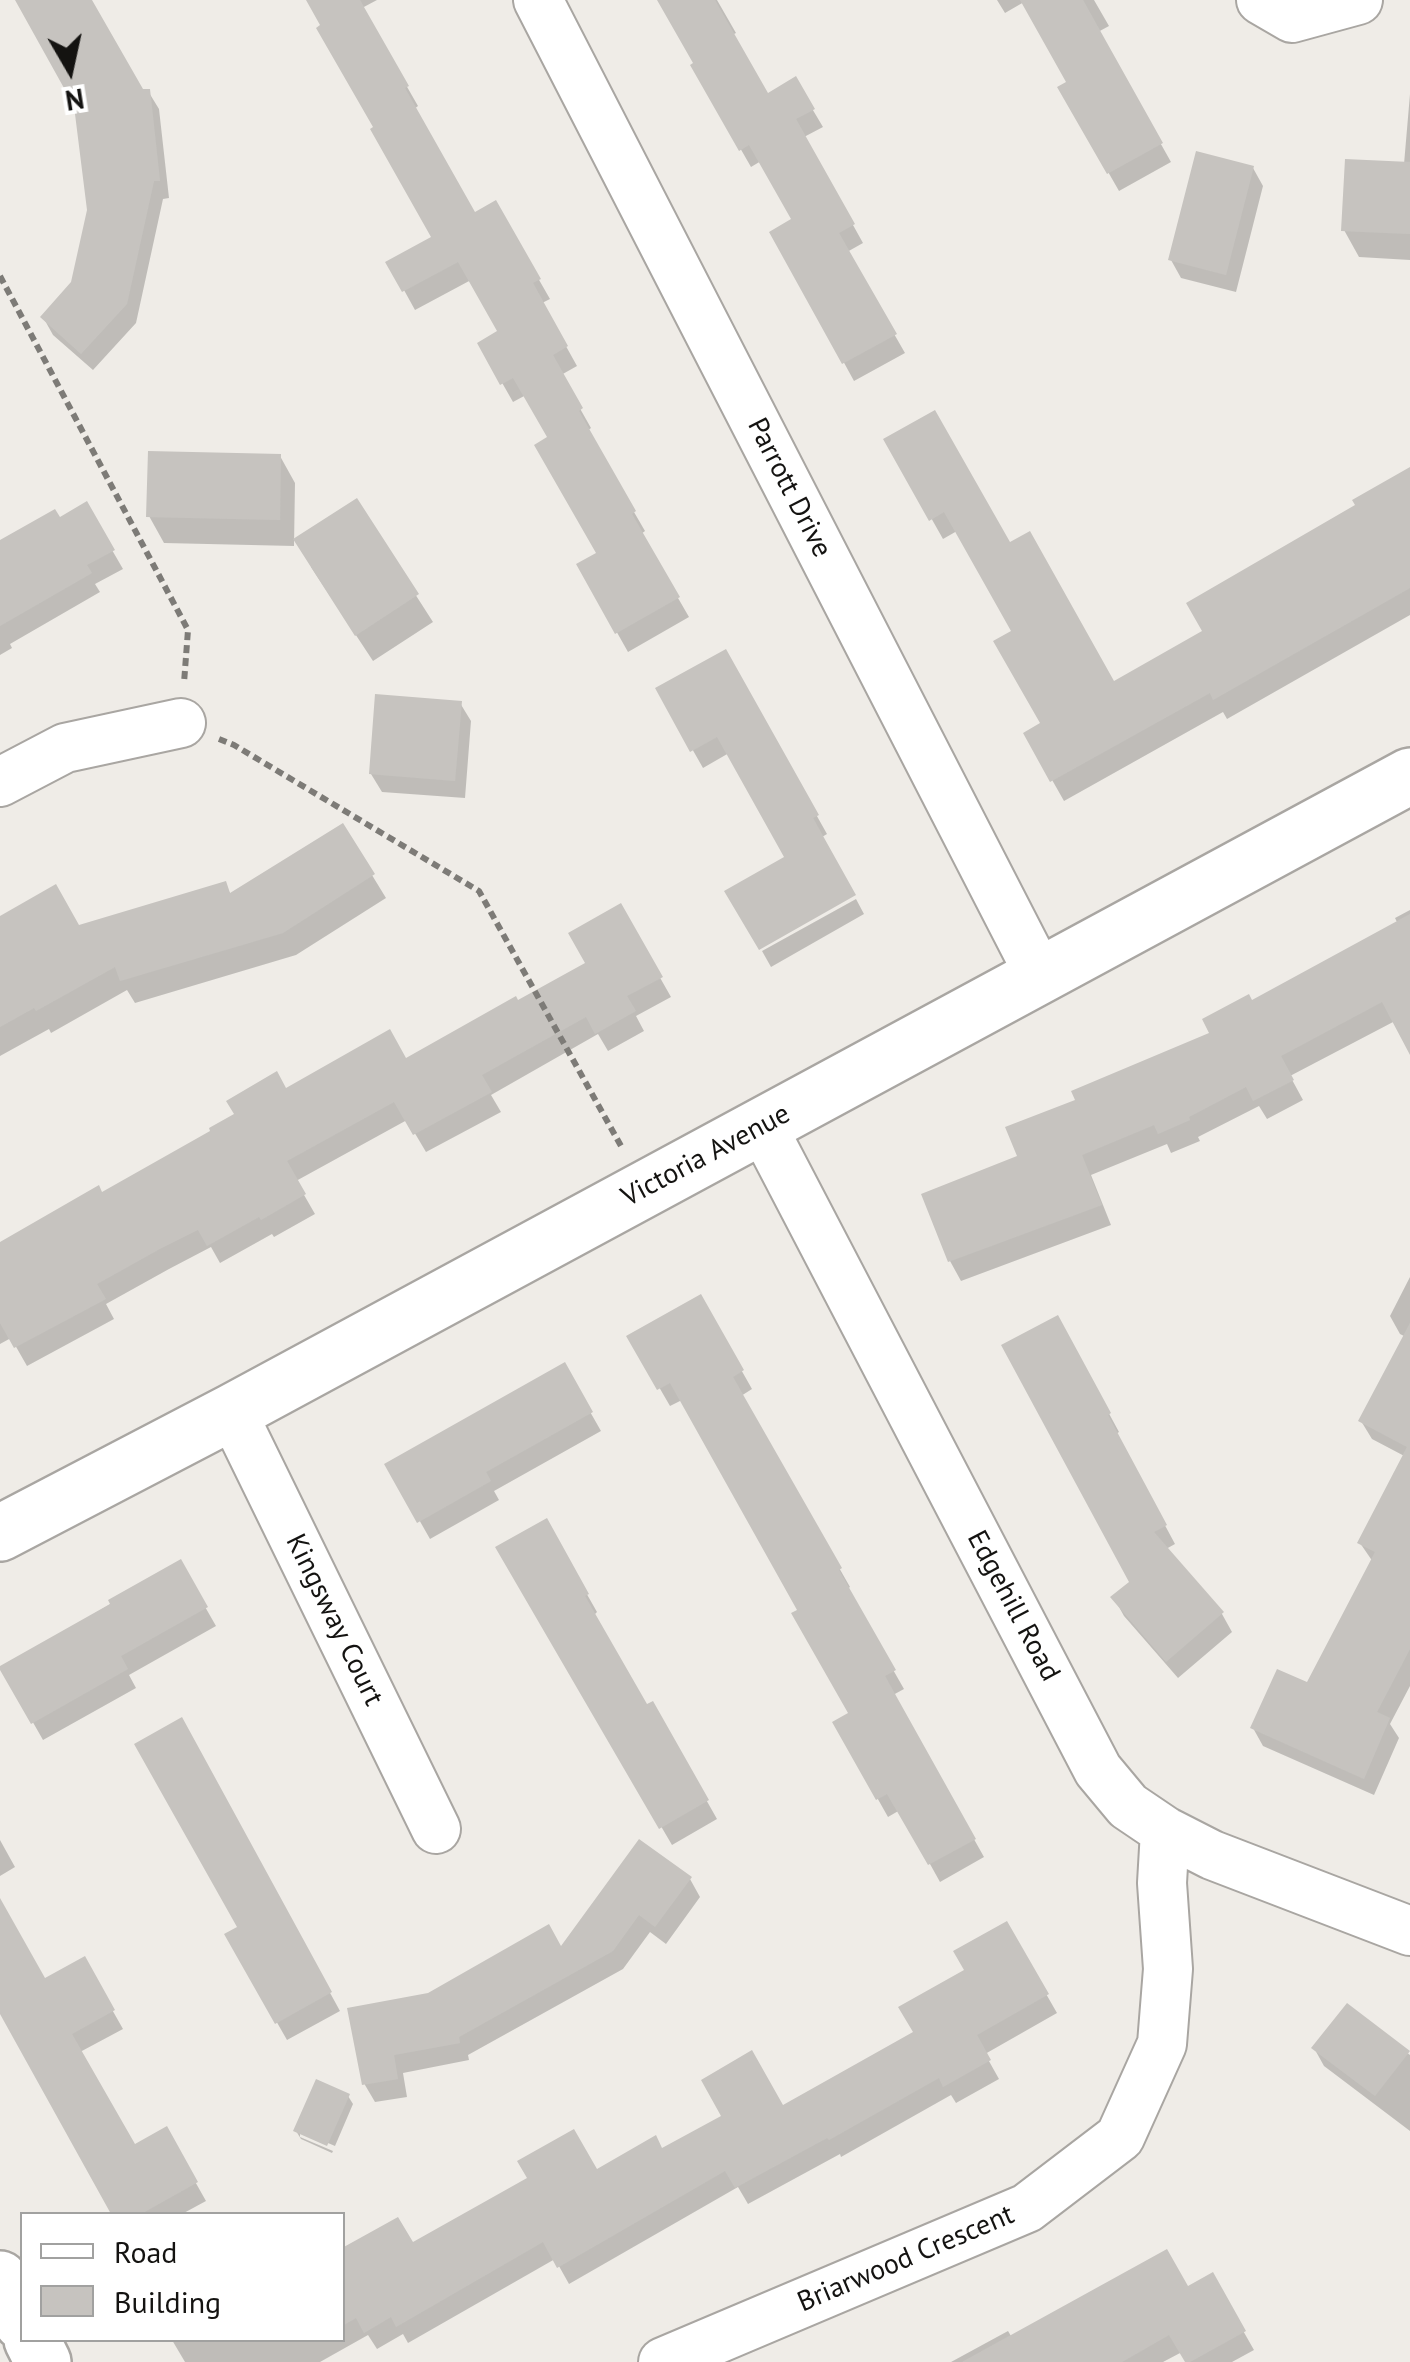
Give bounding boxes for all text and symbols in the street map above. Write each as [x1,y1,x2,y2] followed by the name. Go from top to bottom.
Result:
[20,20,120,120] north arrow
[63,80,87,120] text: N
[740,413,838,563] street label: Parrott Drive
[616,1097,796,1215] street label: Victoria Avenue
[959,1525,1067,1687] street label: Edgehill Road
[278,1529,390,1711] street label: Kingsway Court
[793,2198,1019,2320] street label: Briarwood Crescent
[20,2212,345,2342] legend
[114,2232,178,2271] text: Road
[114,2282,221,2321] text: Building

